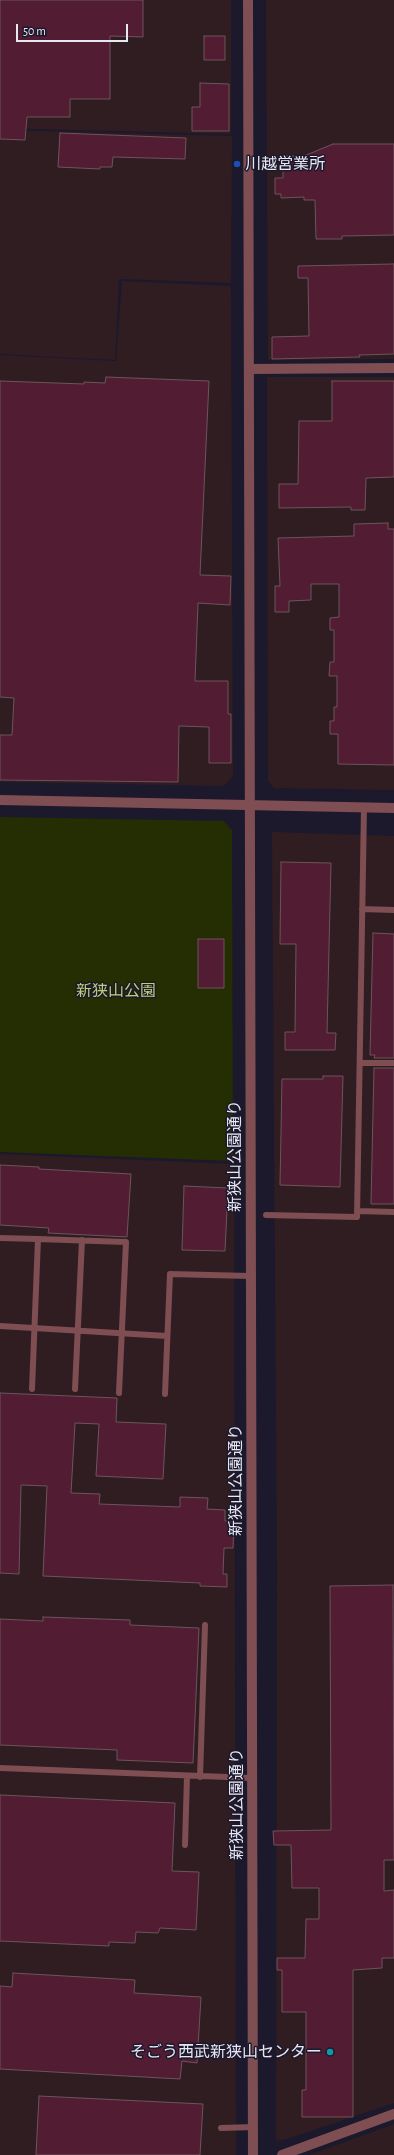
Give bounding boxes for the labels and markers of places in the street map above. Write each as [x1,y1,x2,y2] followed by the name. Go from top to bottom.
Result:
[245,154,325,174] place label: 川越営業所
[232,159,242,169] marker: 川越営業所
[130,2042,322,2062] place label: そごう西武新狭山センター
[325,2047,335,2057] marker: そごう西武新狭山センター

